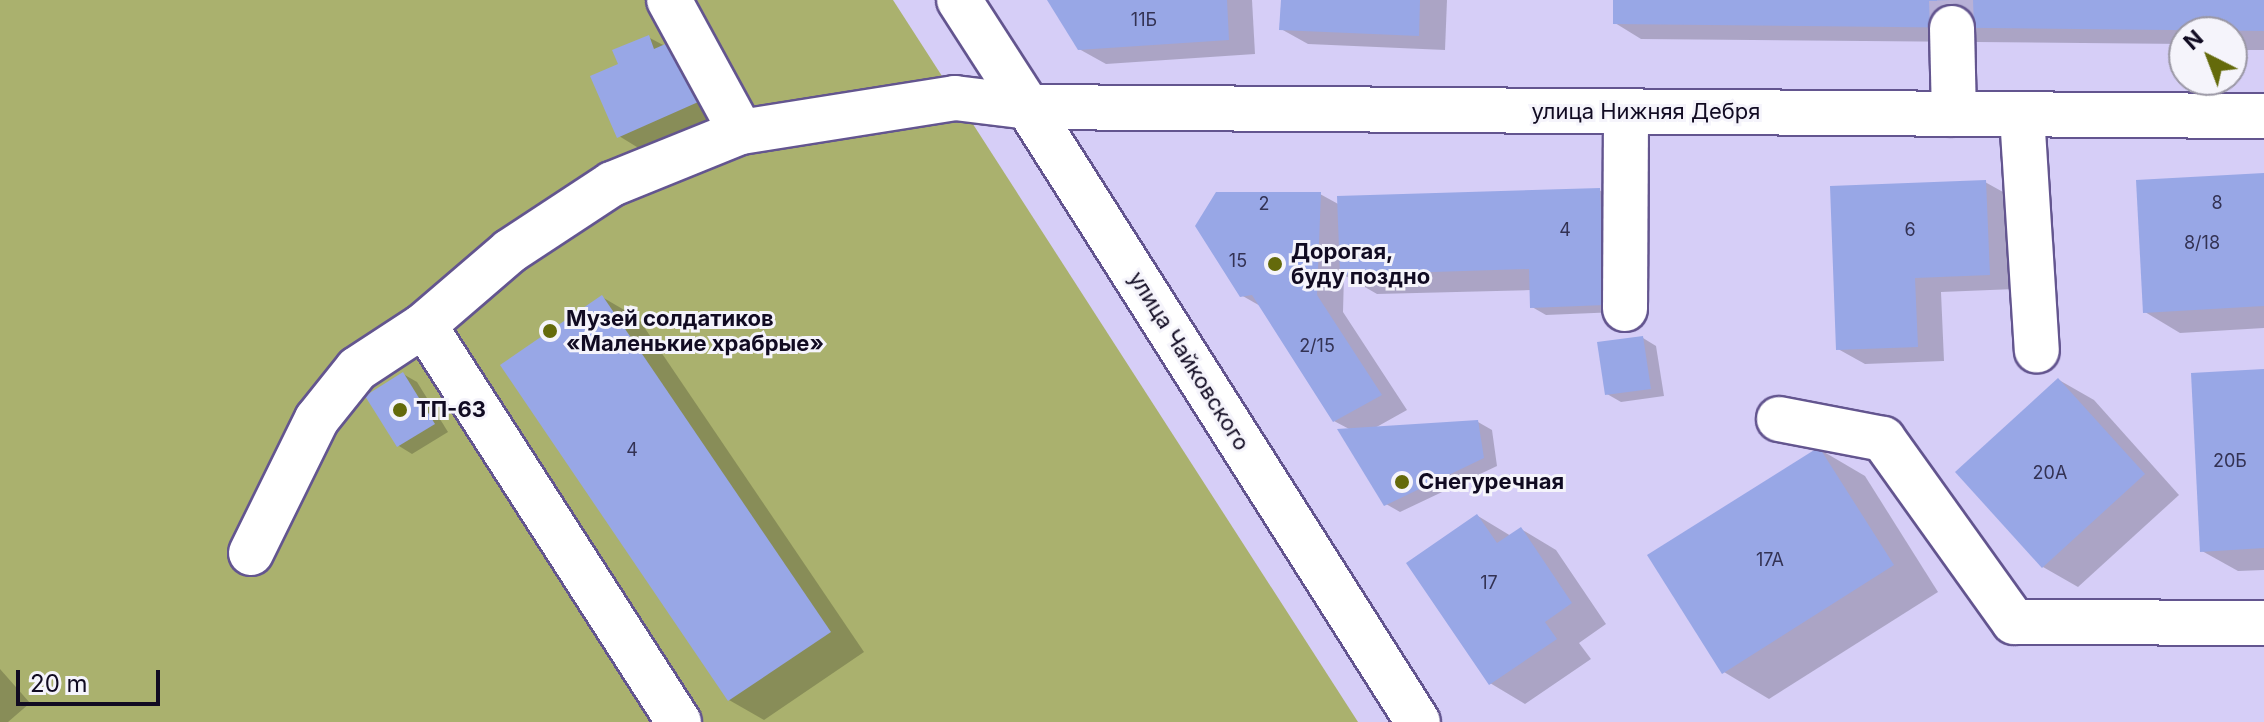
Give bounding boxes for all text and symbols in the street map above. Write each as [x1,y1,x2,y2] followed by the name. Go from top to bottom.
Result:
[1131,9,1157,31] house number: 11Б
[2168,16,2248,96] north arrow
[2178,24,2208,55] text: N
[1531,99,1761,125] street label: улица Нижняя Дебря
[2211,192,2223,214] house number: 8
[1259,193,1269,215] house number: 2
[1559,219,1571,241] house number: 4
[1904,219,1916,241] house number: 6
[2184,232,2220,254] house number: 8/18
[1291,238,1430,290] place label: Дорогая, буду поздно
[1229,250,1247,272] house number: 15
[1266,255,1284,273] marker: Дорогая, буду поздно
[1123,267,1255,455] street label: улица Чайковского
[566,305,824,356] place label: Музей солдатиков «Маленькие храбрые»
[541,322,559,340] marker: Музей солдатиков «Маленькие храбрые»
[1299,335,1335,357] house number: 2/15
[416,397,486,423] place label: ТП-63
[391,401,409,419] marker: ТП-63
[626,439,638,461] house number: 4
[2213,450,2247,472] house number: 20Б
[2033,462,2067,484] house number: 20А
[1418,469,1564,495] place label: Снегуречная
[1393,473,1411,491] marker: Снегуречная
[1756,549,1784,571] house number: 17А
[1480,572,1498,594] house number: 17
[20,654,164,704] scale bar
[30,669,88,698] text: 20 m

